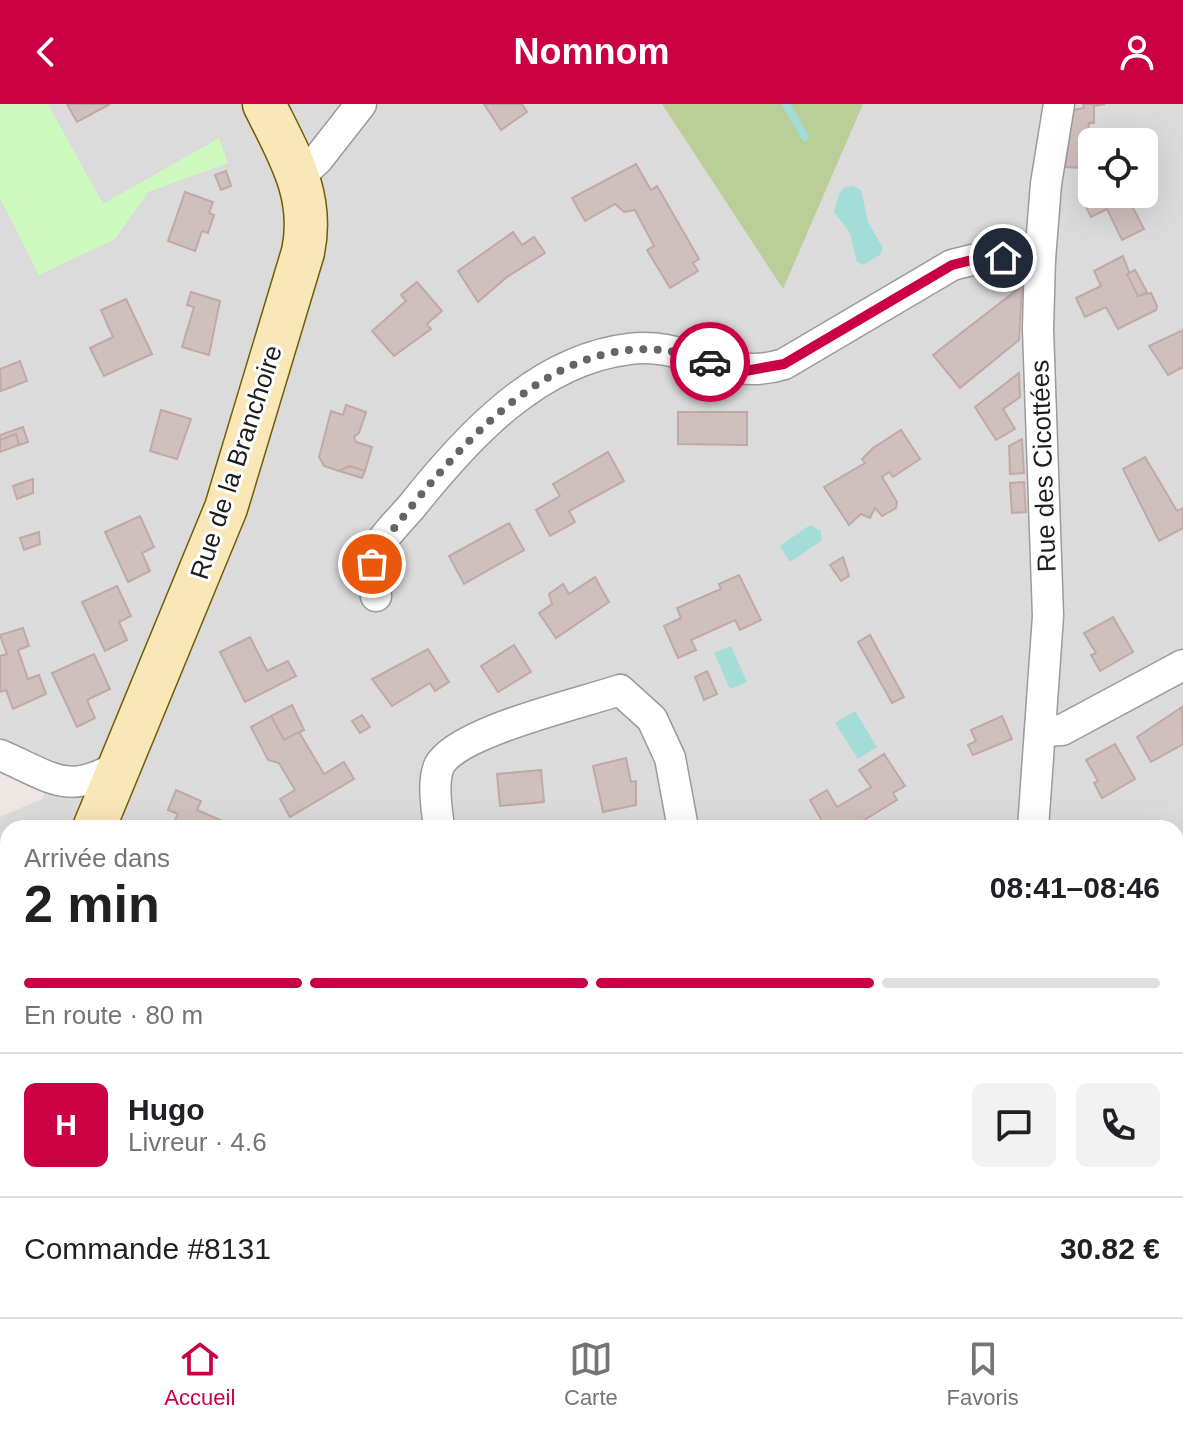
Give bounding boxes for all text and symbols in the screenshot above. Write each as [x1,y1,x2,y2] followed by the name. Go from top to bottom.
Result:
[24,30,68,74] icon: back
[1115,30,1159,74] icon: person
[514,31,670,72] text: Nomnom
[1078,128,1158,208] map controls
[1078,128,1158,208] button: locate
[969,224,1037,292] pin
[981,236,1025,280] icon: home
[670,322,750,402] courier
[688,340,732,384] icon: car
[184,341,288,583] street label: Rue de la Branchoire
[1024,359,1062,573] street label: Rue des Cicottées
[338,530,406,598] pin
[350,542,394,586] icon: bag
[24,843,170,873] text: Arrivée dans
[990,871,1160,904] text: 08:41–08:46
[24,875,160,933] text: 2 min
[24,1000,203,1030] text: En route · 80 m
[972,1083,1056,1167] button: chat
[1076,1083,1160,1167] button: phone
[128,1093,205,1126] text: Hugo
[55,1108,77,1141] text: H
[128,1127,267,1157] text: Livreur · 4.6
[24,1232,271,1265] text: Commande #8131
[1060,1232,1160,1265] text: 30.82 €
[164,1337,235,1411] tab: Accueil
[564,1337,618,1411] tab: Carte
[947,1337,1019,1411] tab: Favoris

